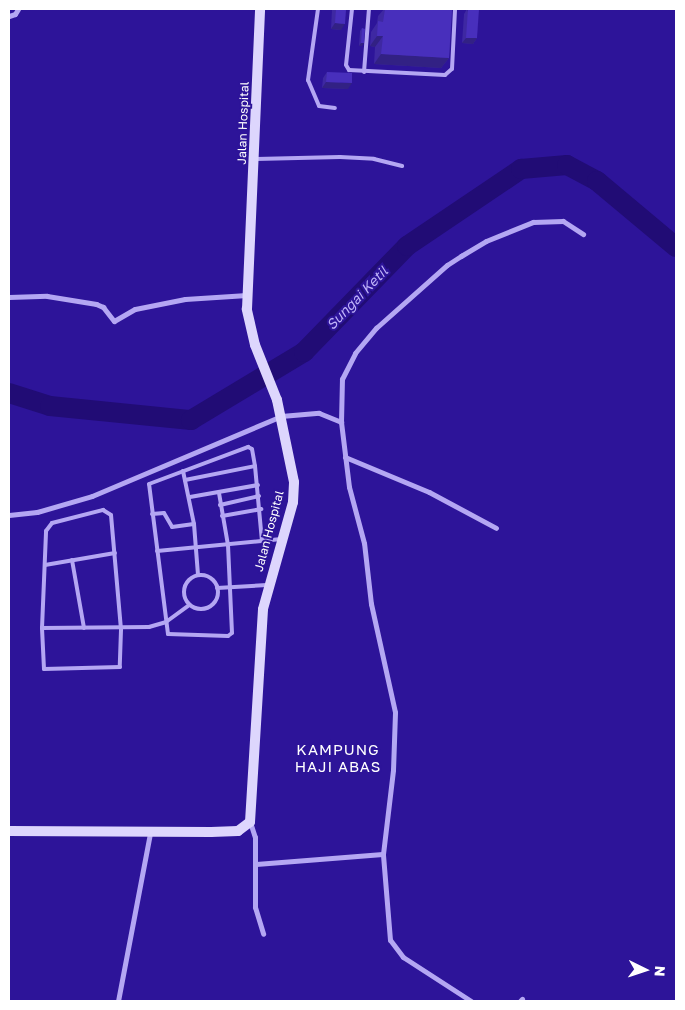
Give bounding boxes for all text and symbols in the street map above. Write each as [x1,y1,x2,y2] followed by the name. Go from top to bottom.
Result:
[234,81,252,165] street label: Jalan Hospital
[323,263,391,333] water label: Sungai Ketil
[251,489,287,573] street label: Jalan Hospital
[294,740,382,775] district label: KAMPUNG HAJI ABAS
[620,945,670,995] north arrow
[652,965,669,977] text: N

